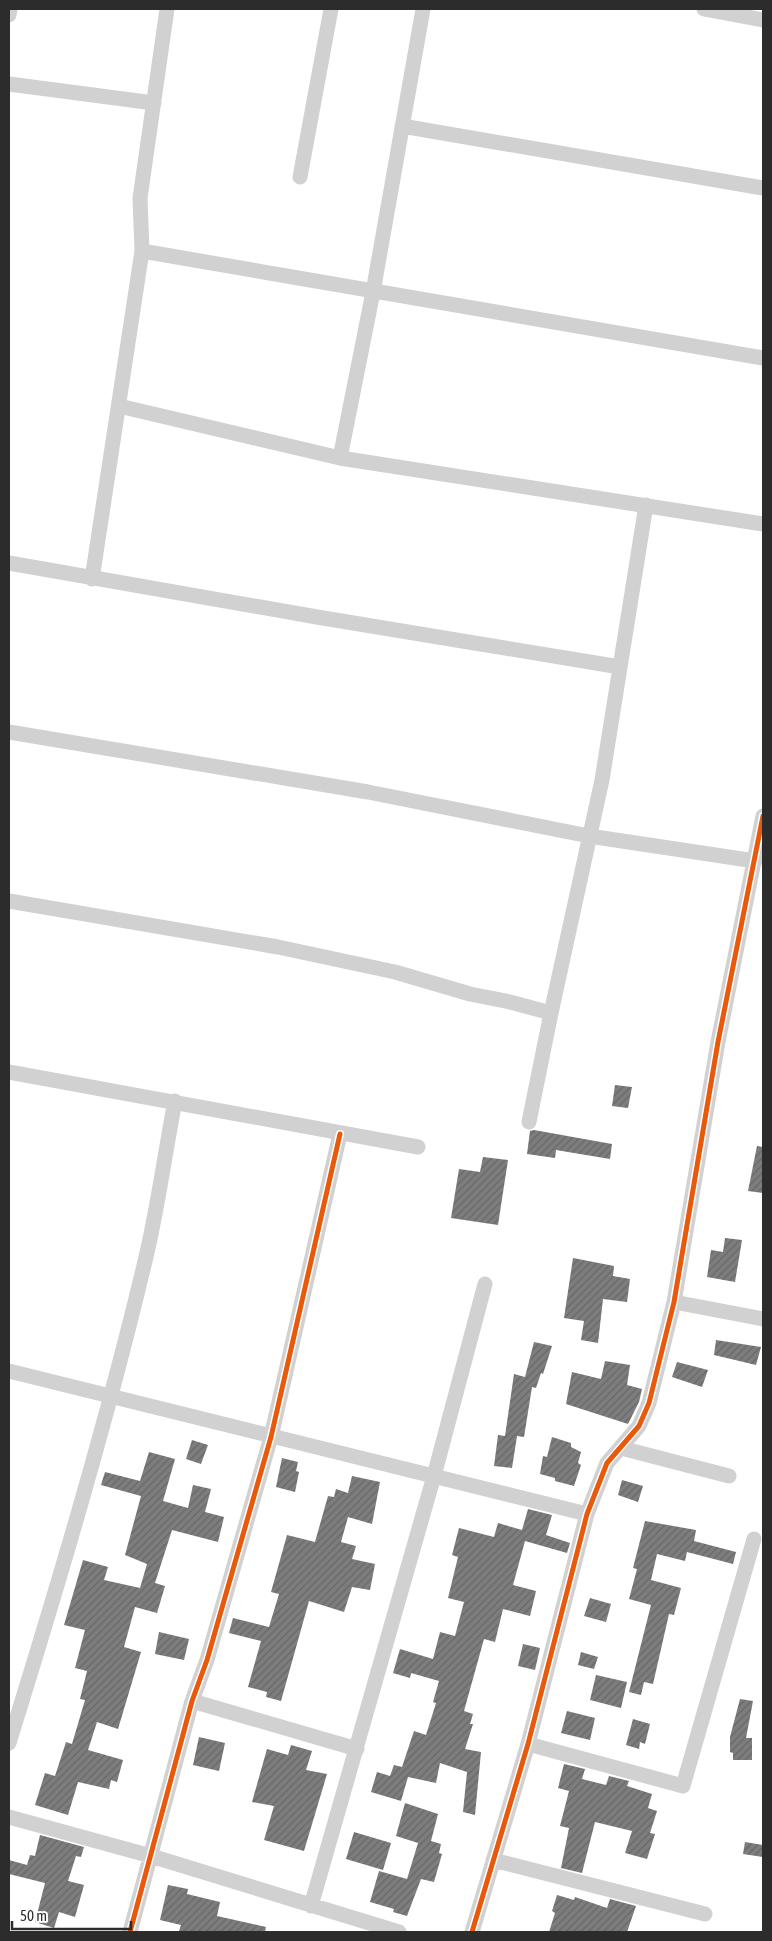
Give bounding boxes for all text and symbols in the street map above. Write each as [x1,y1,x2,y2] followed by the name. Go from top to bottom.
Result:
[12,1898,131,1930] scale bar
[20,1907,47,1924] text: 50 m

